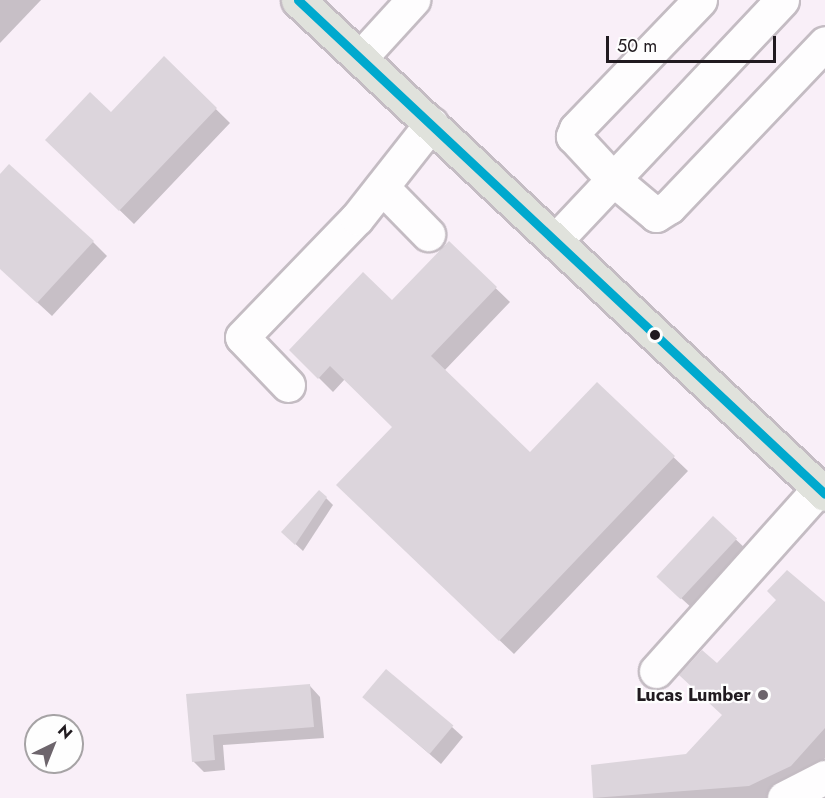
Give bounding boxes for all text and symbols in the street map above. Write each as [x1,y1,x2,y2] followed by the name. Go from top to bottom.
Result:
[609,24,778,62] scale bar
[617,33,657,59] text: 50 m
[649,329,661,341] unlabelled marker
[636,684,751,706] place label: Lucas Lumber
[756,688,770,702] marker: Lucas Lumber
[24,714,84,774] north arrow
[53,719,78,745] text: N

